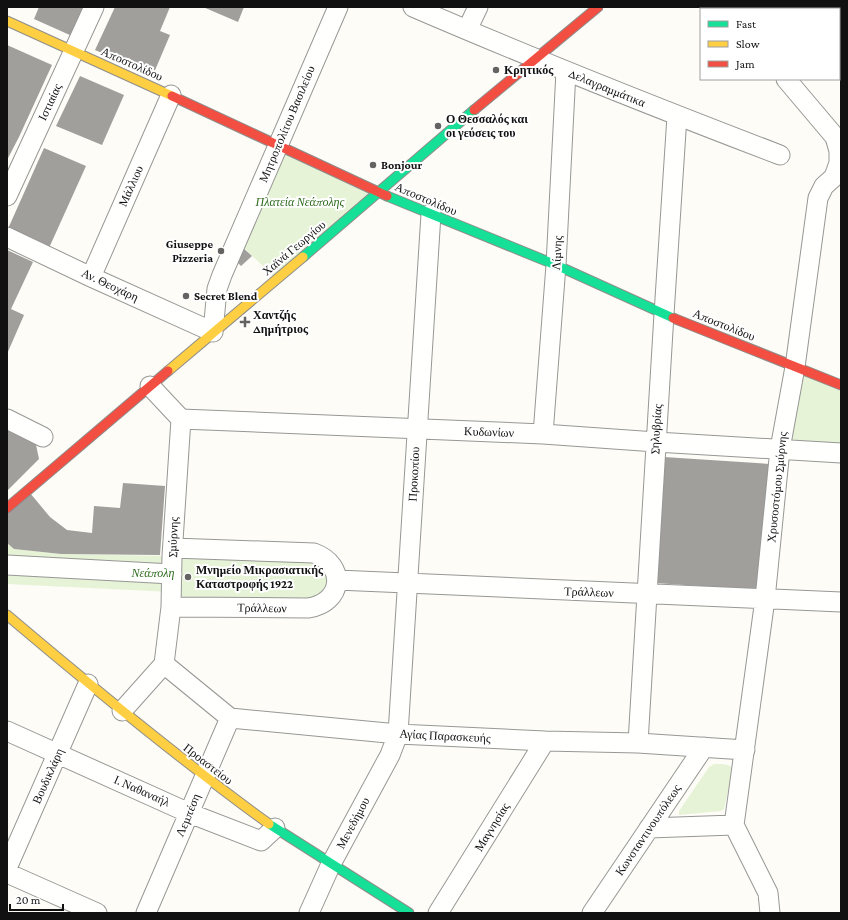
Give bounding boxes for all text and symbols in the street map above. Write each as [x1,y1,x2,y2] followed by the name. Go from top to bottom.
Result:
[700,8,840,80] legend
[736,17,757,31] text: Fast
[736,37,760,51] text: Slow
[99,44,165,84] street label: Αποστολίδου
[735,57,755,71] text: Jam
[504,63,554,77] place label: Κρητικός
[256,64,318,184] street label: Μητροπολίτου Βασιλείου
[491,65,501,75] marker: Κρητικός
[567,66,648,110] street label: Δελαγραμμάτικα
[35,81,65,123] street label: Ιστιαίας
[446,112,528,140] place label: Ο Θεσσαλός και οι γεύσεις του
[433,121,443,131] marker: Ο Θεσσαλός και οι γεύσεις του
[381,158,423,172] place label: Bonjour
[368,160,378,170] marker: Bonjour
[116,163,146,209] street label: Μάλλιου
[393,180,459,218] street label: Αποστολίδου
[255,195,345,209] park label: Πλατεία Νεάπολης
[259,217,329,279] street label: Χαϊνά Γεωργίου
[549,235,565,271] street label: Λίμνης
[166,237,213,265] place label: Giuseppe Pizzeria
[216,246,226,256] marker: Giuseppe Pizzeria
[79,266,141,304] street label: Αν. Θεοχάρη
[194,289,258,303] place label: Secret Blend
[181,291,191,301] marker: Secret Blend
[691,306,757,344] street label: Αποστολίδου
[253,308,309,336] place label: Χαντζής Δημήτριος
[240,317,250,327] marker: Χαντζής Δημήτριος
[647,403,665,454] street label: Σηλυβρίας
[464,424,515,440] street label: Κυδωνίων
[764,431,790,543] street label: Χρυσοστόμου Σμύρνης
[406,446,422,502] street label: Προκοπίου
[165,516,181,558] street label: Σμύρνης
[196,563,324,591] place label: Μνημείο Μικρασιατικής Καταστροφής 1922
[131,566,174,580] park label: Νεάπολη
[183,572,193,582] marker: Μνημείο Μικρασιατικής Καταστροφής 1922
[564,584,615,600] street label: Τράλλεων
[237,601,287,615] street label: Τράλλεων
[399,727,491,745] street label: Αγίας Παρασκευής
[181,740,235,788] street label: Προαστείου
[30,746,66,806] street label: Βουδικλάρη
[112,772,172,810] street label: Ι. Ναθαναήλ
[612,782,684,878] street label: Κωνσταντινουπόλεως
[173,791,203,839] street label: Λεμπέση
[334,795,372,851] street label: Μενεδήμου
[472,800,513,854] street label: Μαγνησίας
[10,886,63,912] scale bar
[16,893,41,907] text: 20 m

